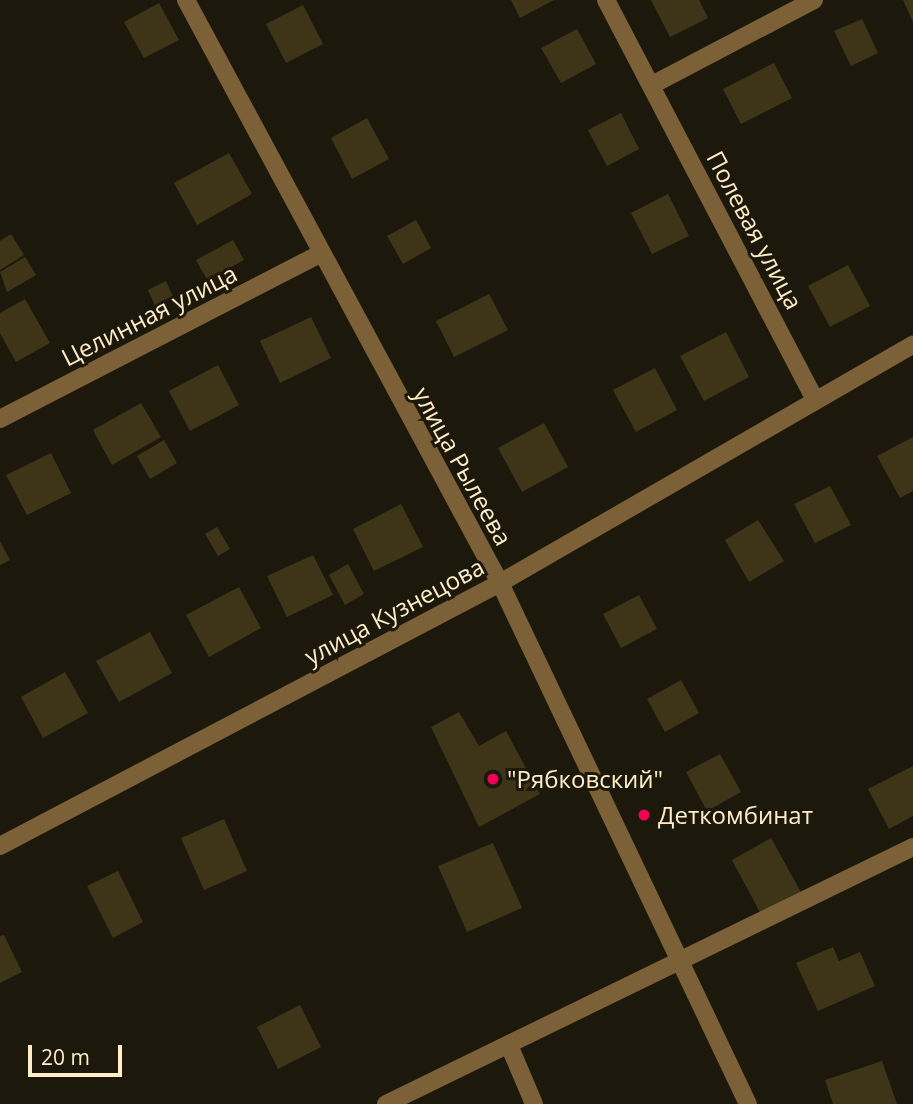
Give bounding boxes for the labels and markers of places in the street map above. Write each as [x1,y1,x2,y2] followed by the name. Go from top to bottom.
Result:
[507,765,663,793] place label: "Рябковский"
[485,771,501,787] marker: "Рябковский"
[658,801,813,829] place label: Деткомбинат
[636,807,652,823] marker: Деткомбинат

